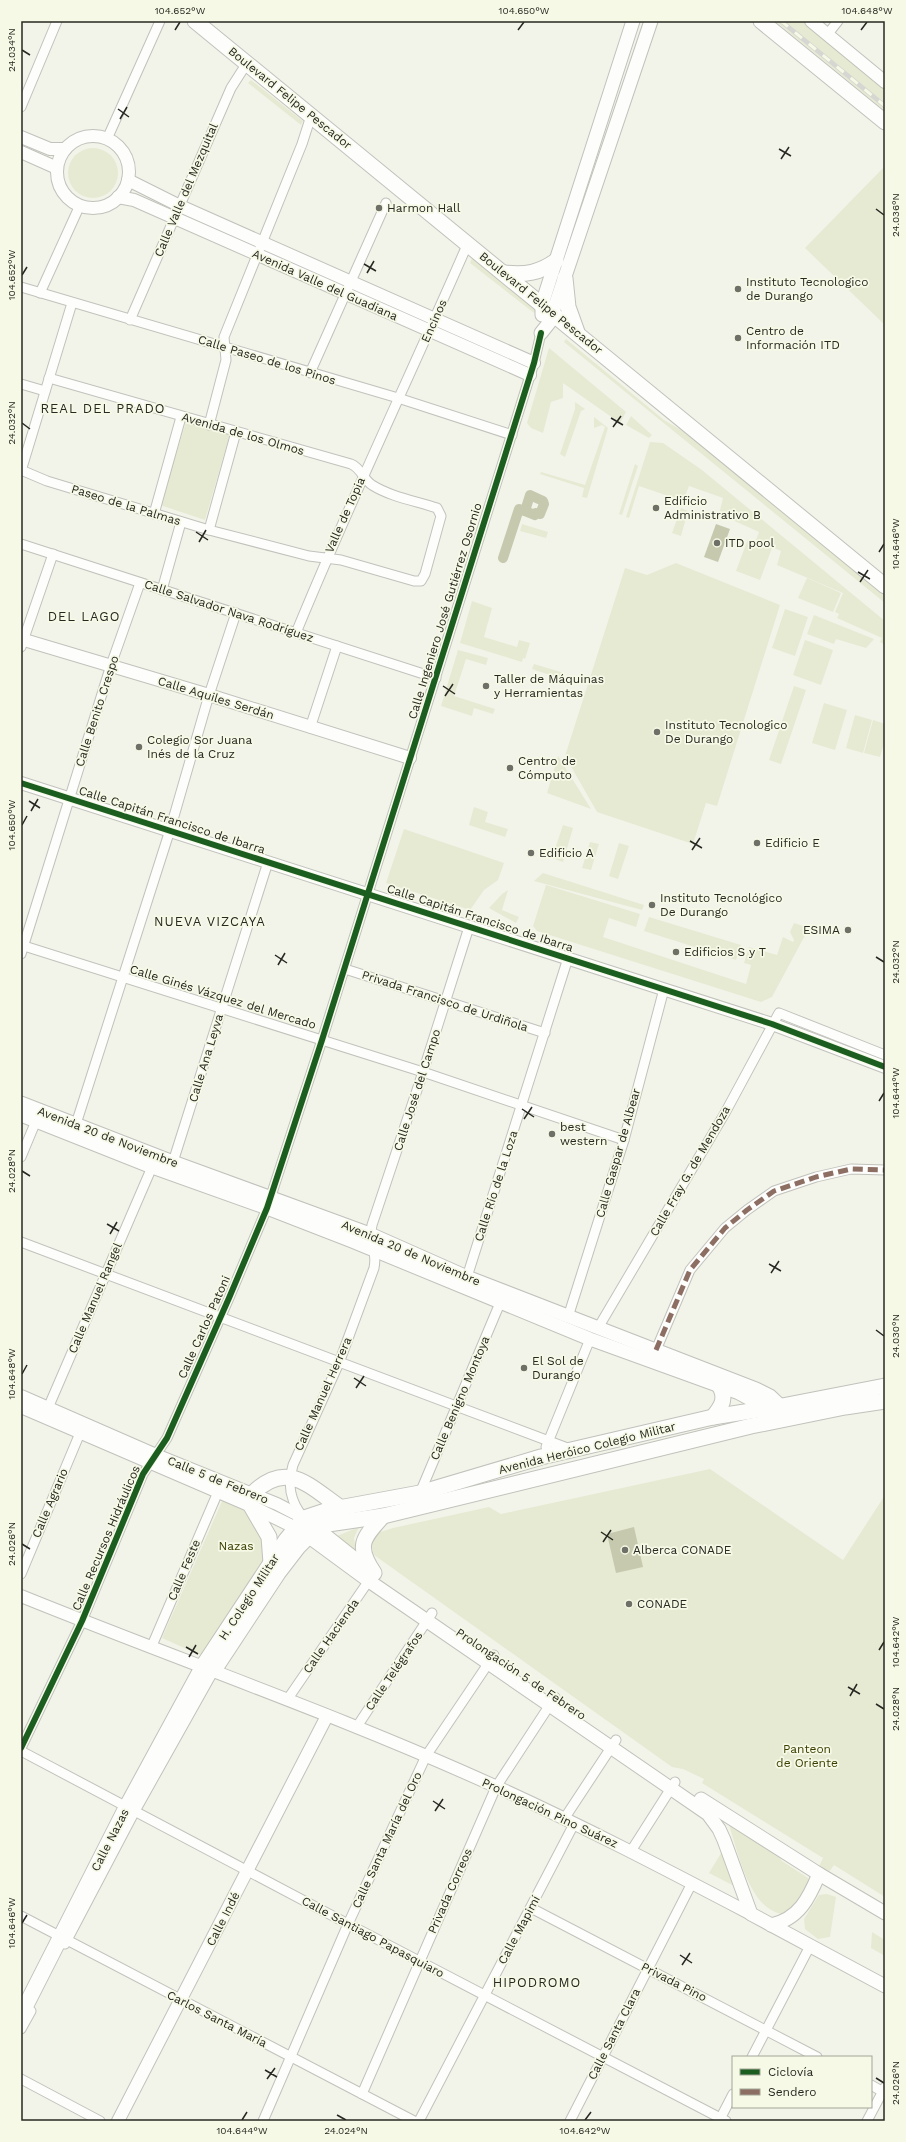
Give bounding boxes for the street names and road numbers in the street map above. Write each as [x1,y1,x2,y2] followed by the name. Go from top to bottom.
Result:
[225,44,355,152] street label: Boulevard Felipe Pescador
[151,121,221,259] street label: Calle Valle del Mezquital
[250,247,400,324] street label: Avenida Valle del Guadiana
[476,249,606,357] street label: Boulevard Felipe Pescador
[418,297,450,345] street label: Encinos
[196,332,338,388] street label: Calle Paseo de los Pinos
[180,410,306,458] street label: Avenida de los Olmos
[322,475,368,555] street label: Valle de Topia
[70,482,182,528] street label: Paseo de la Palmas
[405,501,485,721] street label: Calle Ingeniero José Gutiérrez Osornio
[143,577,315,645] street label: Calle Salvador Nava Rodríguez
[72,654,122,768] street label: Calle Benito Crespo
[156,674,276,722] street label: Calle Aquiles Serdán
[77,783,267,857] street label: Calle Capitán Francisco de Ibarra
[385,881,575,955] street label: Calle Capitán Francisco de Ibarra
[128,962,318,1032] street label: Calle Ginés Vázquez del Mercado
[360,967,530,1035] street label: Privada Francisco de Urdiñola
[186,1012,226,1104] street label: Calle Ana Leyva
[391,1027,443,1153] street label: Calle José del Campo
[593,1087,643,1219] street label: Calle Gaspar de Albear
[647,1103,733,1239] street label: Calle Fray G. de Mendoza
[36,1104,180,1170] street label: Avenida 20 de Noviembre
[471,1129,521,1243] street label: Calle Río de la Loza
[340,1217,483,1289] street label: Avenida 20 de Noviembre
[65,1240,125,1355] street label: Calle Manuel Rangel
[175,1273,233,1381] street label: Calle Carlos Patoni
[427,1334,493,1462] street label: Calle Benigno Montoya
[292,1335,355,1453] street label: Calle Manuel Herrera
[497,1419,677,1477] street label: Avenida Heróico Colegio Militar
[165,1453,271,1507] street label: Calle 5 de Febrero
[69,1463,143,1613] street label: Calle Recursos Hidráulicos
[29,1466,71,1540] street label: Calle Agrario
[165,1537,203,1603] street label: Calle Feste
[216,1551,282,1643] street label: H. Colegio Militar
[300,1596,362,1676] street label: Calle Hacienda
[453,1625,589,1723] street label: Prolongación 5 de Febrero
[362,1629,426,1713] street label: Calle Telégrafos
[349,1770,425,1910] street label: Calle Santa María del Oro
[480,1775,620,1851] street label: Prolongación Pino Suárez
[88,1806,132,1874] street label: Calle Nazas
[425,1846,475,1936] street label: Privada Correos
[203,1890,243,1948] street label: Calle Indé
[299,1893,447,1981] street label: Calle Santiago Papasquiaro
[495,1893,543,1967] street label: Calle Mapimí
[639,1960,709,2004] street label: Privada Pino
[585,1986,643,2082] street label: Calle Santa Clara
[165,1988,270,2050] street label: Carlos Santa María

